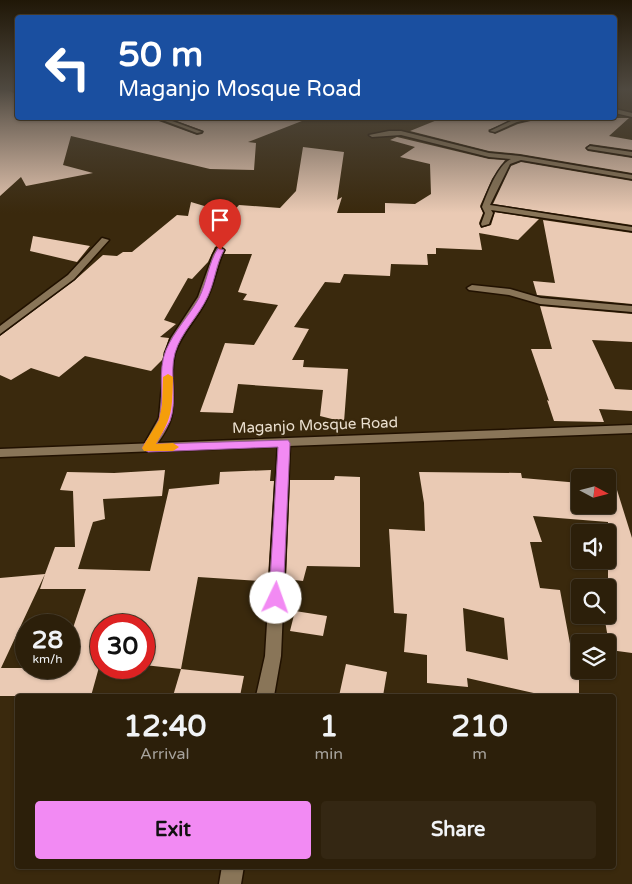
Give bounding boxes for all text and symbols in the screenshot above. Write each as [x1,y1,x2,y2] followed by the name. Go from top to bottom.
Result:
[118,34,203,76] text: 50 m
[35,35,100,100] icon: left
[118,76,362,102] text: Maganjo Mosque Road
[199,199,241,250] pin
[206,206,234,234] icon: arrive
[232,413,398,437] street label: Maganjo Mosque Road
[571,469,616,514] north arrow
[571,469,616,679] map controls
[571,524,616,569] button: sound
[249,571,301,623] position arrow
[571,579,616,624] button: search
[90,614,155,679] speed limit sign: 30
[32,625,63,655] text: 28
[571,634,616,679] button: layers
[32,652,63,666] text: km/h
[123,708,206,745] text: 12:40
[319,708,338,745] text: 1
[451,708,508,745] text: 210
[140,744,190,764] text: Arrival
[315,744,343,764] text: min
[472,744,487,764] text: m
[35,801,311,859] button: Exit
[321,801,596,859] button: Share

